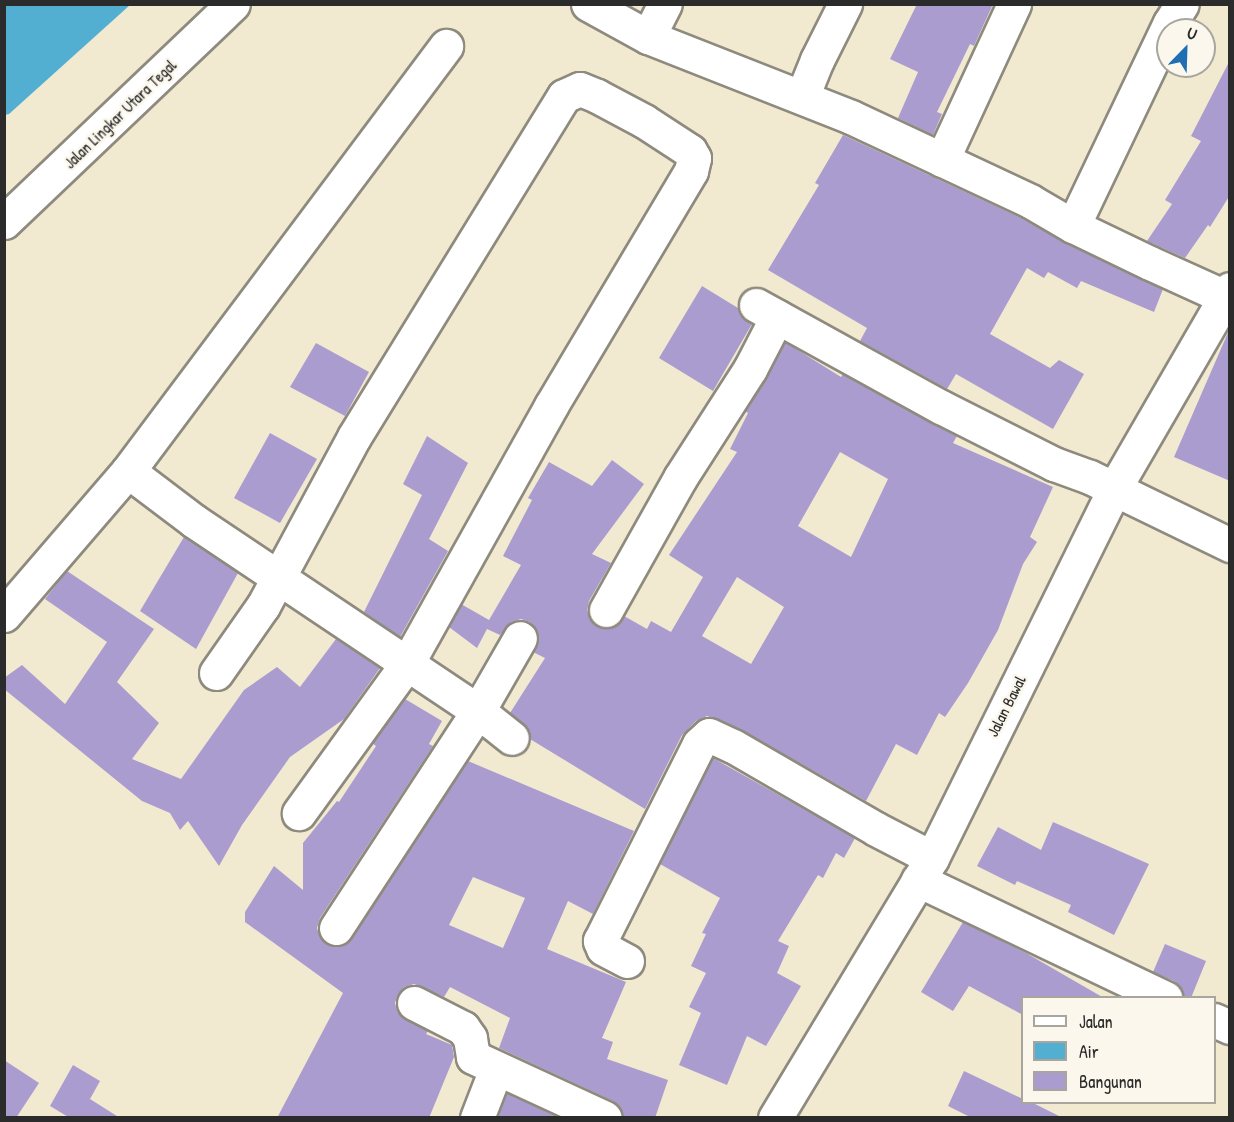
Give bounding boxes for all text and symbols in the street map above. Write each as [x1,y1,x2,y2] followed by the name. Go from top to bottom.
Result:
[1156,18,1216,78] north arrow
[1184,21,1201,45] text: U
[60,56,180,172] street label: Jalan Lingkar Utara Tegal
[982,672,1030,740] street label: Jalan Bawal
[1021,996,1216,1104] legend
[1079,1009,1113,1034] text: Jalan
[1079,1039,1099,1064] text: Air
[1079,1069,1142,1094] text: Bangunan

